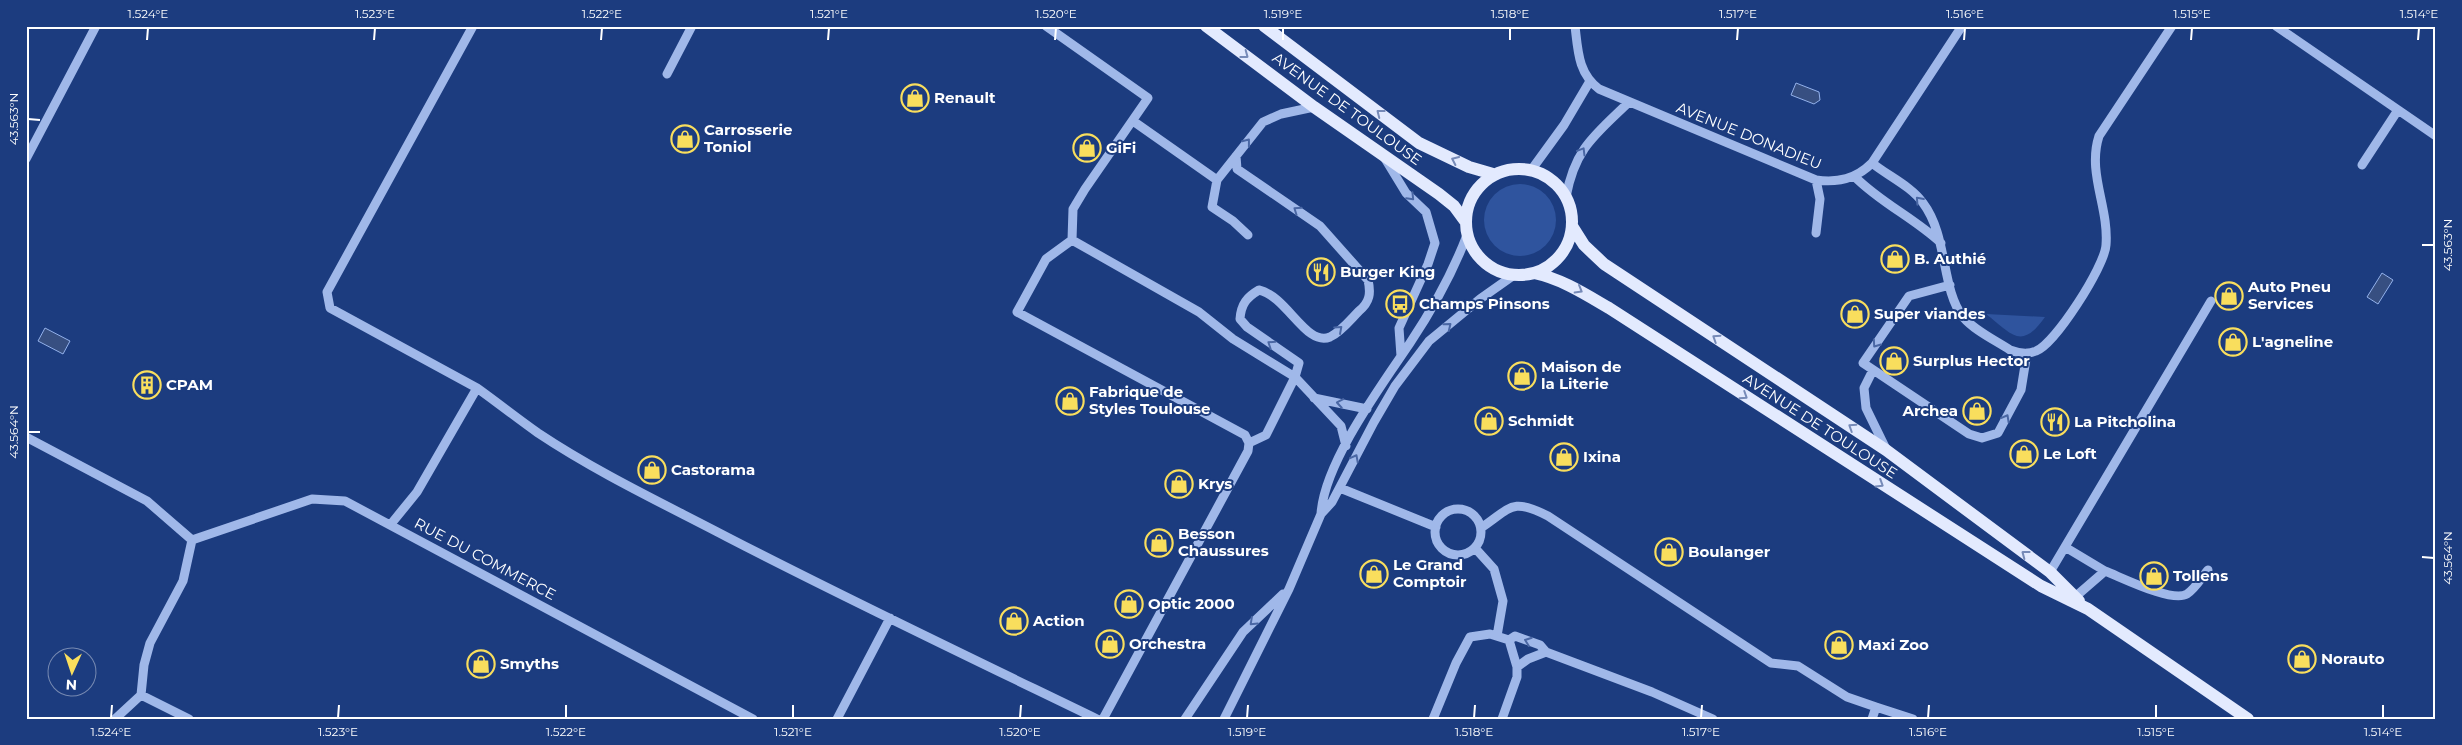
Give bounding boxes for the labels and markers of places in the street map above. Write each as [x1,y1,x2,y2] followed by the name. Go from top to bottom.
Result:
[900,83,930,113] shop icon: Renault
[934,88,996,107] place label: Renault
[704,120,792,156] place label: Carrosserie Toniol
[670,124,700,154] shop icon: Carrosserie Toniol
[1072,133,1102,163] shop icon: GiFi
[1106,138,1136,157] place label: GiFi
[1880,244,1910,274] shop icon: B. Authié
[1914,249,1986,268] place label: B. Authié
[1306,257,1336,287] restaurant icon: Burger King
[1340,262,1435,281] place label: Burger King
[2247,277,2331,313] place label: Auto Pneu Services
[2214,281,2244,311] shop icon: Auto Pneu Services
[1385,289,1415,319] bus stop icon: Champs Pinsons
[1419,294,1550,313] place label: Champs Pinsons
[1840,299,1870,329] shop icon: Super viandes
[1874,304,1985,323] place label: Super viandes
[2218,327,2248,357] shop icon: L'agneline
[2252,332,2333,351] place label: L'agneline
[1879,346,1909,376] shop icon: Surplus Hector
[1913,351,2030,370] place label: Surplus Hector
[1541,357,1621,393] place label: Maison de la Literie
[1507,361,1537,391] shop icon: Maison de la Literie
[132,370,162,400] building icon: CPAM
[166,375,213,394] place label: CPAM
[1089,382,1211,418] place label: Fabrique de Styles Toulouse
[1055,386,1085,416] shop icon: Fabrique de Styles Toulouse
[1962,396,1992,426] shop icon: Archea
[1901,401,1958,420] place label: Archea
[1474,406,1504,436] shop icon: Schmidt
[2040,407,2070,437] restaurant icon: La Pitcholina
[1508,411,1574,430] place label: Schmidt
[2074,412,2176,431] place label: La Pitcholina
[2009,439,2039,469] shop icon: Le Loft
[1549,442,1579,472] shop icon: Ixina
[2043,444,2097,463] place label: Le Loft
[1583,447,1621,466] place label: Ixina
[637,455,667,485] shop icon: Castorama
[671,460,755,479] place label: Castorama
[1164,469,1194,499] shop icon: Krys
[1198,474,1232,493] place label: Krys
[1178,524,1269,560] place label: Besson Chaussures
[1144,528,1174,558] shop icon: Besson Chaussures
[1654,537,1684,567] shop icon: Boulanger
[1688,542,1771,561] place label: Boulanger
[1393,555,1467,591] place label: Le Grand Comptoir
[1359,559,1389,589] shop icon: Le Grand Comptoir
[2139,561,2169,591] shop icon: Tollens
[2173,566,2228,585] place label: Tollens
[1114,589,1144,619] shop icon: Optic 2000
[1148,594,1235,613] place label: Optic 2000
[999,606,1029,636] shop icon: Action
[1032,611,1085,630] place label: Action
[1095,629,1125,659] shop icon: Orchestra
[1824,630,1854,660] shop icon: Maxi Zoo
[1129,634,1206,653] place label: Orchestra
[1858,635,1929,654] place label: Maxi Zoo
[2287,644,2317,674] shop icon: Norauto
[466,649,496,679] shop icon: Smyths
[2321,649,2385,668] place label: Norauto
[500,654,559,673] place label: Smyths

